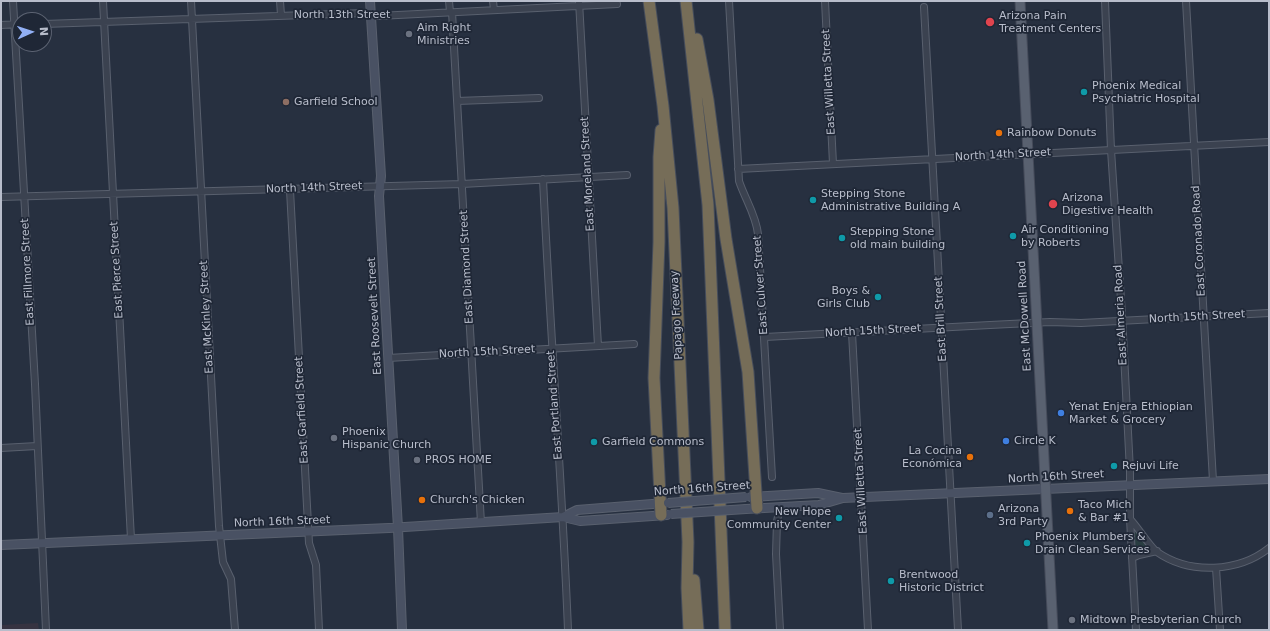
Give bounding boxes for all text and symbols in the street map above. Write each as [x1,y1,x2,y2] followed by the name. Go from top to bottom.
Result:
[294,8,390,22] street label: North 13th Street
[999,9,1101,35] place label: Arizona Pain Treatment Centers
[12,12,52,52] north arrow
[984,16,996,28] marker: Arizona Pain Treatment Centers
[417,21,471,47] place label: Aim Right Ministries
[37,26,50,36] text: N
[404,29,414,39] marker: Aim Right Ministries
[820,29,838,135] street label: East Willetta Street
[1092,79,1200,105] place label: Phoenix Medical Psychiatric Hospital
[1079,87,1089,97] marker: Phoenix Medical Psychiatric Hospital
[294,95,378,109] place label: Garfield School
[281,97,291,107] marker: Garfield School
[578,116,598,232] street label: East Moreland Street
[1007,126,1097,140] place label: Rainbow Donuts
[994,128,1004,138] marker: Rainbow Donuts
[954,146,1052,164] street label: North 14th Street
[266,180,362,196] street label: North 14th Street
[1189,185,1209,297] street label: East Coronado Road
[821,187,960,213] place label: Stepping Stone Administrative Building A
[1062,191,1153,217] place label: Arizona Digestive Health
[808,195,818,205] marker: Stepping Stone Administrative Building A
[1047,198,1059,210] marker: Arizona Digestive Health
[457,210,477,324] street label: East Diamond Street
[19,218,37,326] street label: East Fillmore Street
[108,221,126,319] street label: East Pierce Street
[1021,223,1109,249] place label: Air Conditioning by Roberts
[850,225,945,251] place label: Stepping Stone old main building
[1008,231,1018,241] marker: Air Conditioning by Roberts
[837,233,847,243] marker: Stepping Stone old main building
[751,235,771,335] street label: East Culver Street
[365,257,385,375] street label: East Roosevelt Street
[197,260,217,374] street label: East McKinley Street
[1016,260,1034,372] street label: East McDowell Road
[1112,264,1130,366] street label: East Almeria Road
[668,270,686,360] street label: Papago Freeway
[932,276,950,362] street label: East Brill Street
[817,284,870,310] place label: Boys & Girls Club
[873,292,883,302] marker: Boys & Girls Club
[1148,308,1246,326] street label: North 15th Street
[824,322,922,340] street label: North 15th Street
[438,343,536,361] street label: North 15th Street
[545,350,565,460] street label: East Portland Street
[293,356,311,464] street label: East Garfield Street
[1069,400,1193,426] place label: Yenat Enjera Ethiopian Market & Grocery
[1056,408,1066,418] marker: Yenat Enjera Ethiopian Market & Grocery
[342,425,431,451] place label: Phoenix Hispanic Church
[852,428,870,534] street label: East Willetta Street
[329,433,339,443] marker: Phoenix Hispanic Church
[1014,434,1056,448] place label: Circle K
[602,435,704,449] place label: Garfield Commons
[1001,436,1011,446] marker: Circle K
[589,437,599,447] marker: Garfield Commons
[902,444,962,470] place label: La Cocina Económica
[965,452,975,462] marker: La Cocina Económica
[425,453,492,467] place label: PROS HOME
[412,455,422,465] marker: PROS HOME
[1122,459,1179,473] place label: Rejuvi Life
[1109,461,1119,471] marker: Rejuvi Life
[1007,468,1105,486] street label: North 16th Street
[653,479,751,499] street label: North 16th Street
[430,493,525,507] place label: Church's Chicken
[417,495,427,505] marker: Church's Chicken
[1078,498,1131,524] place label: Taco Mich & Bar #1
[998,502,1048,528] place label: Arizona 3rd Party
[727,505,831,531] place label: New Hope Community Center
[1065,506,1075,516] marker: Taco Mich & Bar #1
[985,510,995,520] marker: Arizona 3rd Party
[834,513,844,523] marker: New Hope Community Center
[234,514,330,530] street label: North 16th Street
[1035,530,1149,556] place label: Phoenix Plumbers & Drain Clean Services
[1022,538,1032,548] marker: Phoenix Plumbers & Drain Clean Services
[899,568,984,594] place label: Brentwood Historic District
[886,576,896,586] marker: Brentwood Historic District
[1080,613,1242,627] place label: Midtown Presbyterian Church
[1067,615,1077,625] marker: Midtown Presbyterian Church

